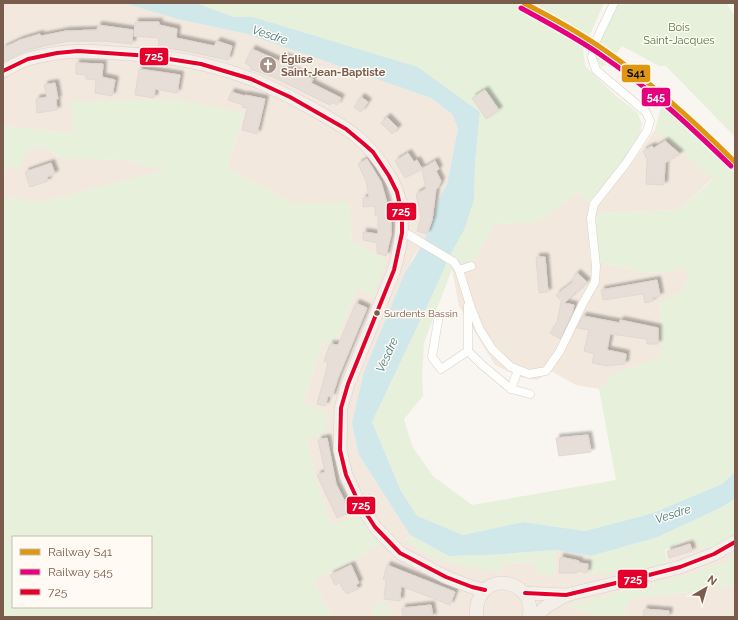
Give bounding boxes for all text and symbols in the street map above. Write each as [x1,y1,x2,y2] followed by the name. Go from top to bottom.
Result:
[643,21,715,47] park label: Bois Saint-Jacques
[250,23,290,47] water label: Vesdre
[139,47,169,66] line badge: 725
[145,50,163,63] text: 725
[281,52,386,79] place label: Église Saint-Jean-Baptiste
[258,55,278,75] church icon: Église Saint-Jean-Baptiste
[621,64,651,83] line badge: S41
[627,67,646,80] text: S41
[641,87,671,107] line badge: 545
[647,91,665,104] text: 545
[386,202,417,221] line badge: 725
[392,205,410,218] text: 725
[372,308,382,318] marker: Surdents Bassin
[384,308,458,319] place label: Surdents Bassin
[373,335,401,375] water label: Vesdre
[346,496,376,515] line badge: 725
[352,499,370,512] text: 725
[653,502,693,526] water label: Vesdre
[12,536,152,608] legend
[48,545,112,559] text: Railway S41
[48,565,113,579] text: Railway 545
[686,568,726,608] north arrow
[617,569,648,589] line badge: 725
[624,573,642,586] text: 725
[705,573,719,588] text: N
[48,585,68,599] text: 725

